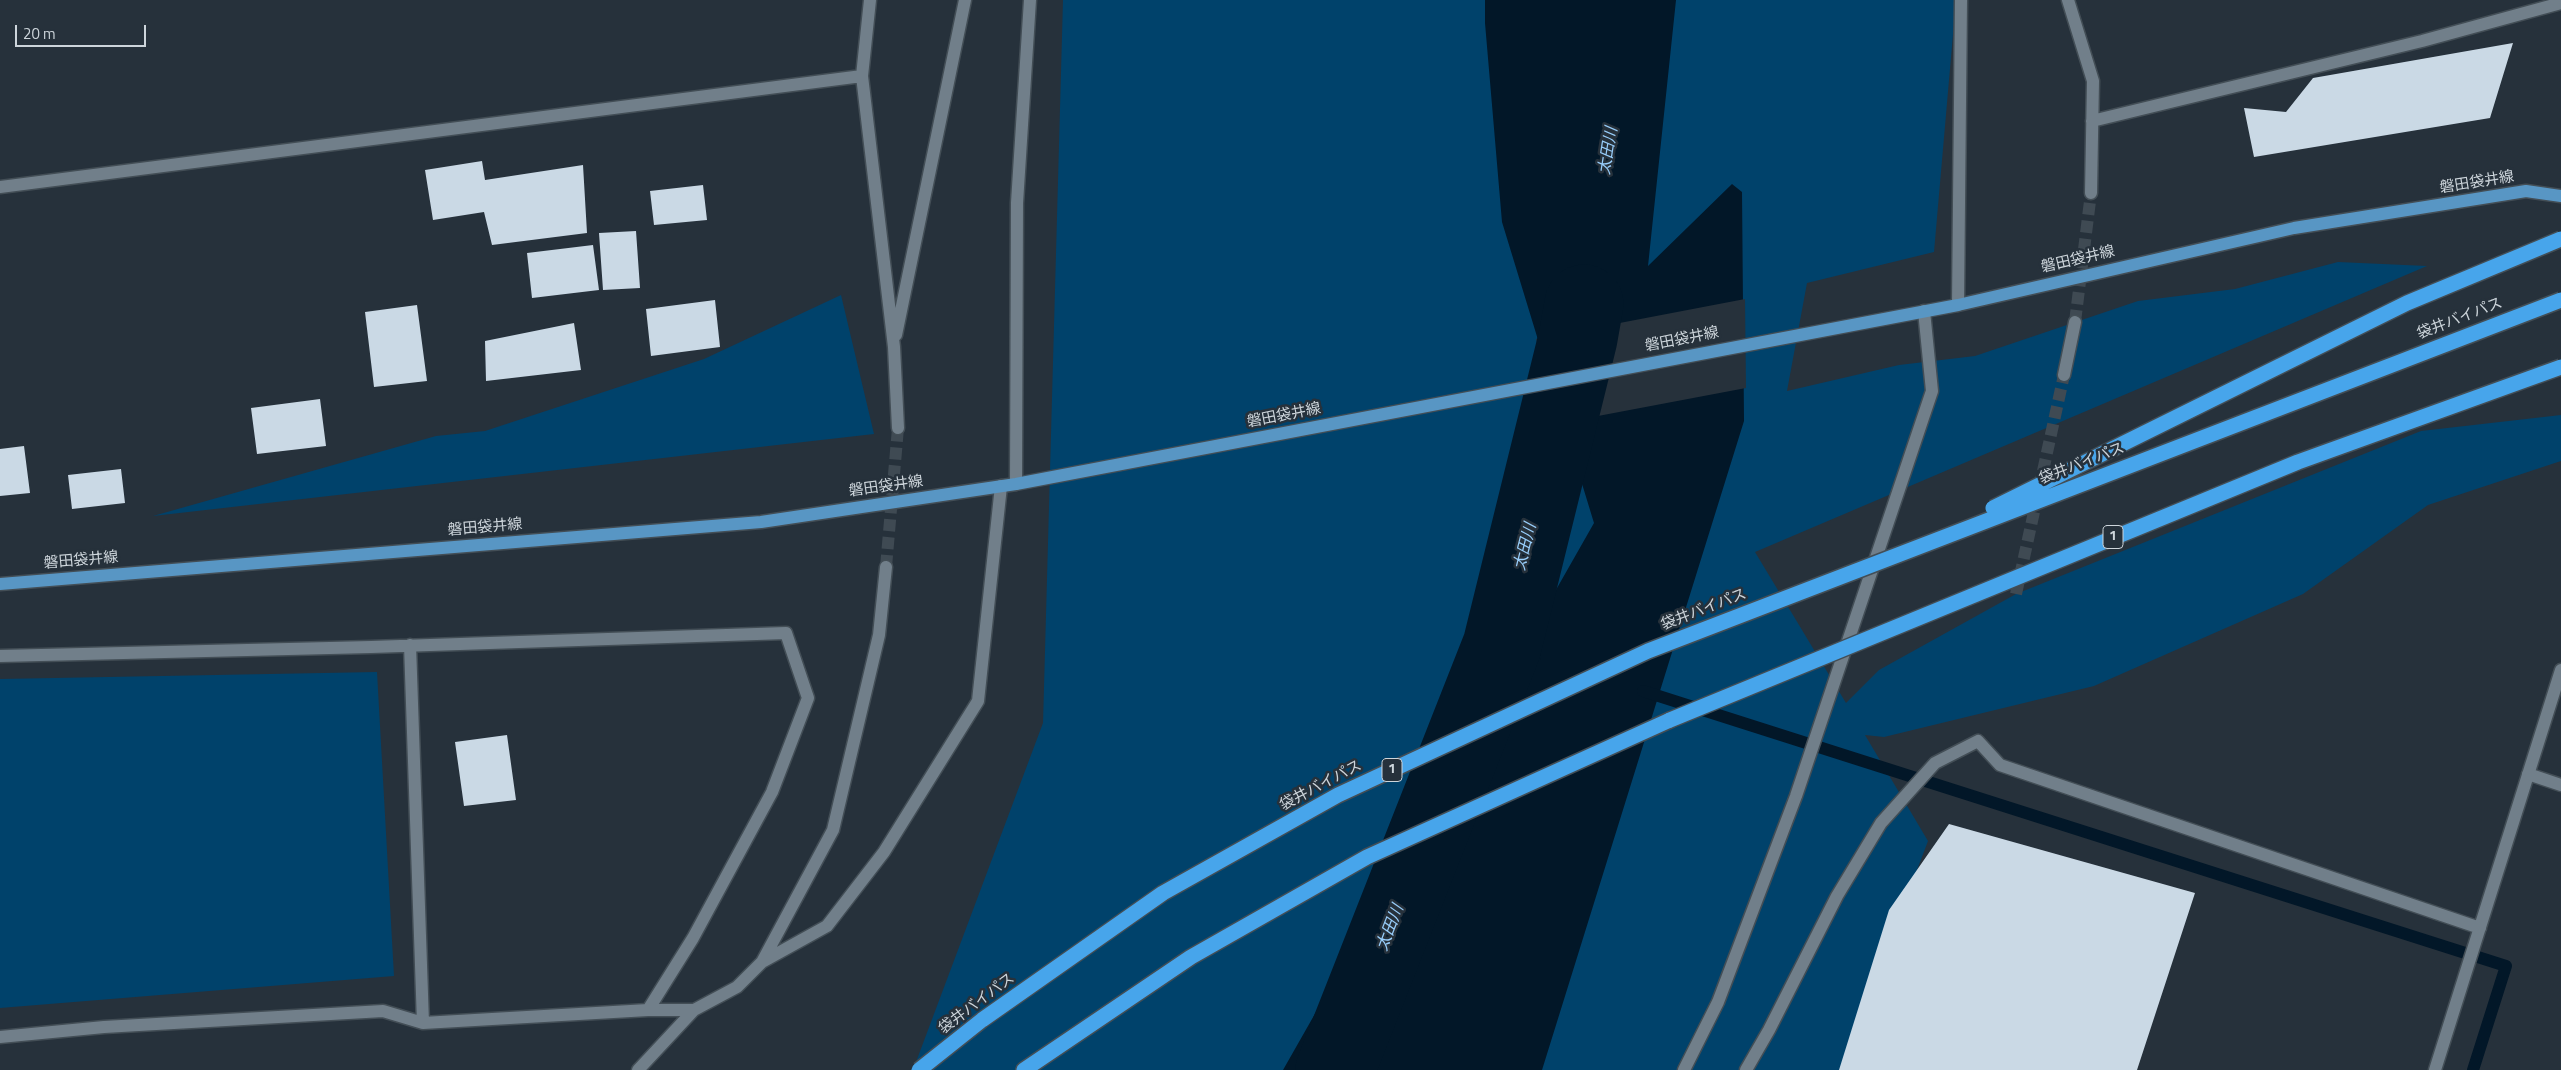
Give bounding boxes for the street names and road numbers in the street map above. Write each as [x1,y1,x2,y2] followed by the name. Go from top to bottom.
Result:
[2439,168,2515,198] street label: 磐田袋井線
[2039,243,2117,277] street label: 磐田袋井線
[2415,294,2505,344] street label: 袋井バイパス
[1643,324,1721,356] street label: 磐田袋井線
[1245,400,1323,432] street label: 磐田袋井線
[2037,439,2127,489] street label: 袋井バイパス
[848,473,924,501] street label: 磐田袋井線
[447,516,523,540] street label: 磐田袋井線
[2103,526,2123,548] road number: 1
[43,549,119,573] street label: 磐田袋井線
[1659,585,1749,635] street label: 袋井バイパス
[1277,757,1365,815] street label: 袋井バイパス
[1382,758,1402,782] road number: 1
[936,970,1018,1038] street label: 袋井バイパス

